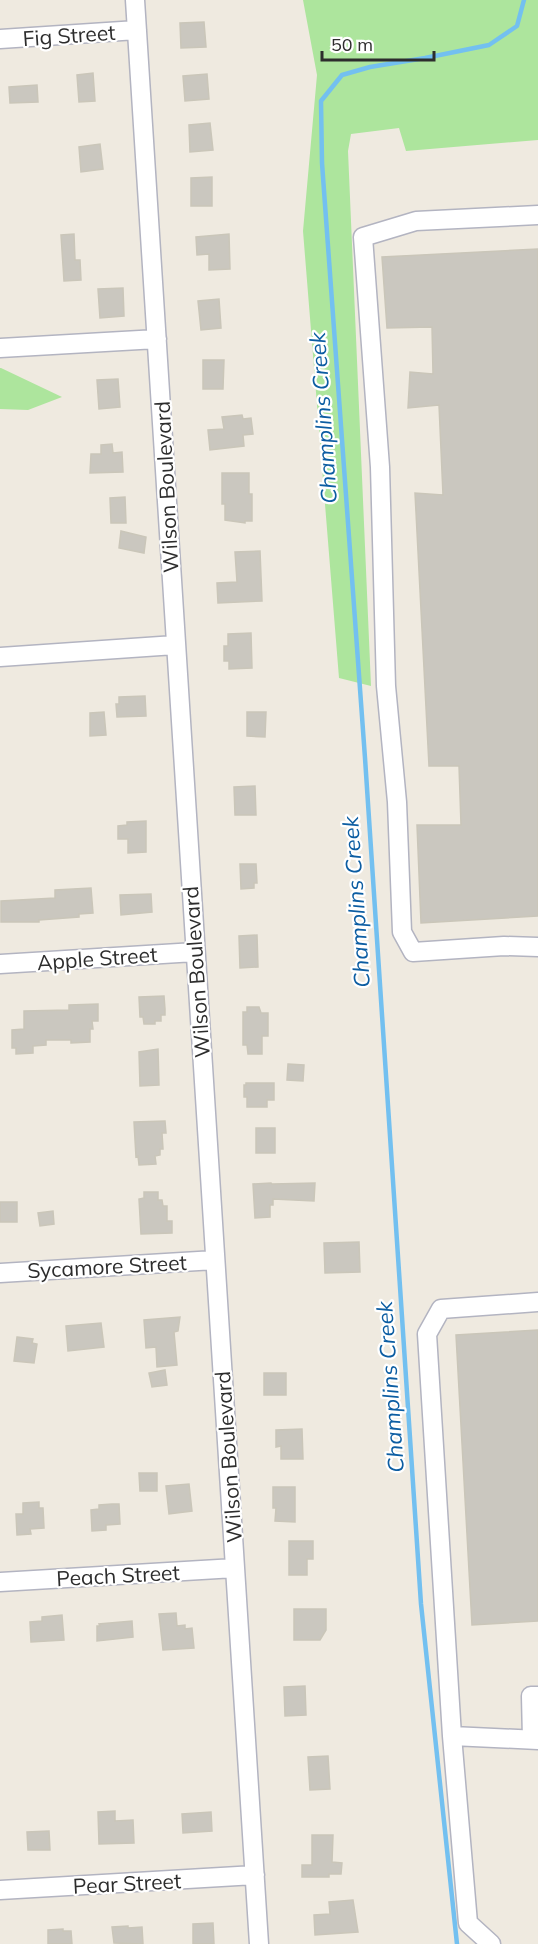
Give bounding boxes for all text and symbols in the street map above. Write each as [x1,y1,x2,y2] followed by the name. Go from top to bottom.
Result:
[22,19,116,51] street label: Fig Street
[322,24,434,62] scale bar
[331,33,373,56] text: 50 m
[303,331,343,505] water label: Champlins Creek
[149,401,183,573] street label: Wilson Boulevard
[336,815,376,989] water label: Champlins Creek
[177,885,215,1059] street label: Wilson Boulevard
[36,941,158,975] street label: Apple Street
[27,1249,187,1283] street label: Sycamore Street
[370,1300,410,1474] water label: Champlins Creek
[209,1370,247,1544] street label: Wilson Boulevard
[56,1559,180,1591] street label: Peach Street
[72,1867,182,1899] street label: Pear Street

